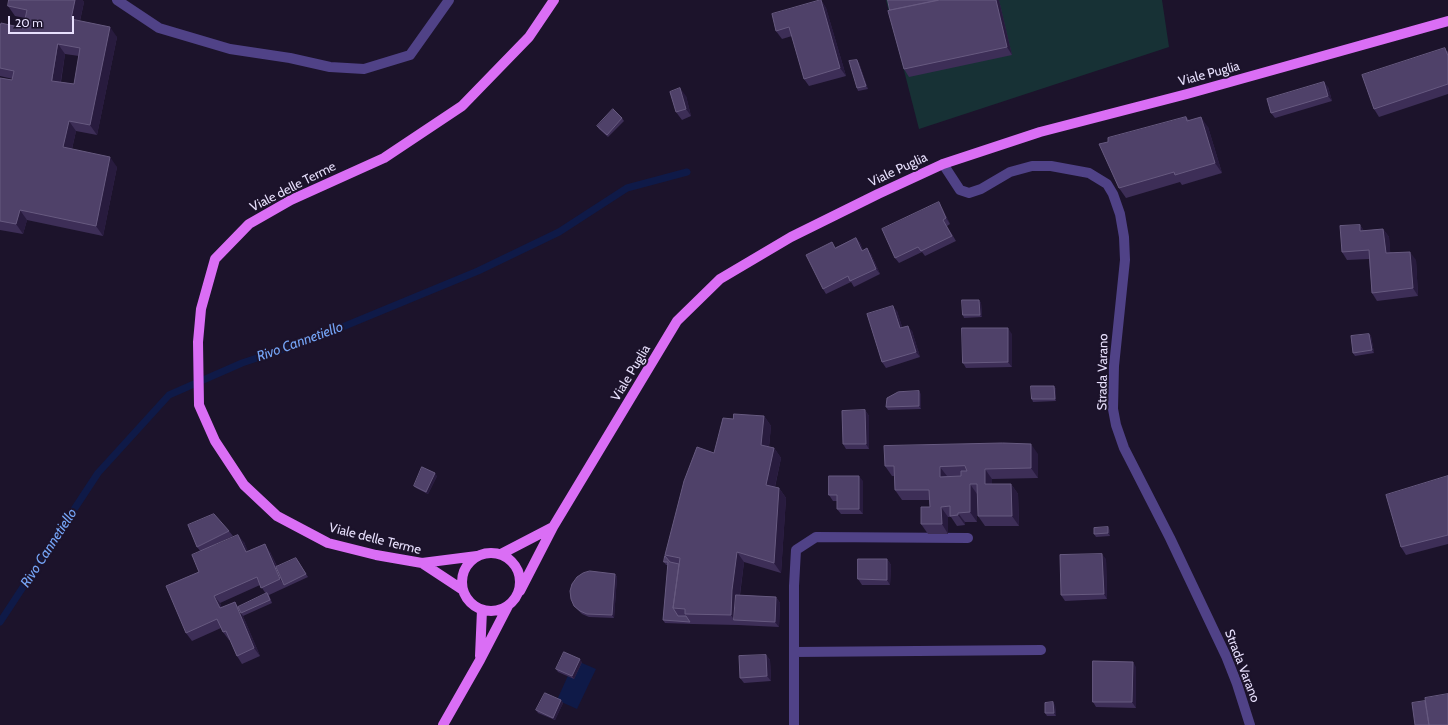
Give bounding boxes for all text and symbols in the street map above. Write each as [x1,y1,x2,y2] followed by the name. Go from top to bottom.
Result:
[10,8,76,34] scale bar
[15,15,43,30] text: 20 m
[1177,58,1241,90] street label: Viale Puglia
[866,150,930,190] street label: Viale Puglia
[247,159,339,215] street label: Viale delle Terme
[255,319,345,365] water label: Rivo Cannetiello
[1095,334,1111,410] street label: Strada Varano
[608,342,654,404] street label: Viale Puglia
[17,505,81,591] water label: Rivo Cannetiello
[327,520,423,558] street label: Viale delle Terme
[1221,627,1263,705] street label: Strada Varano

